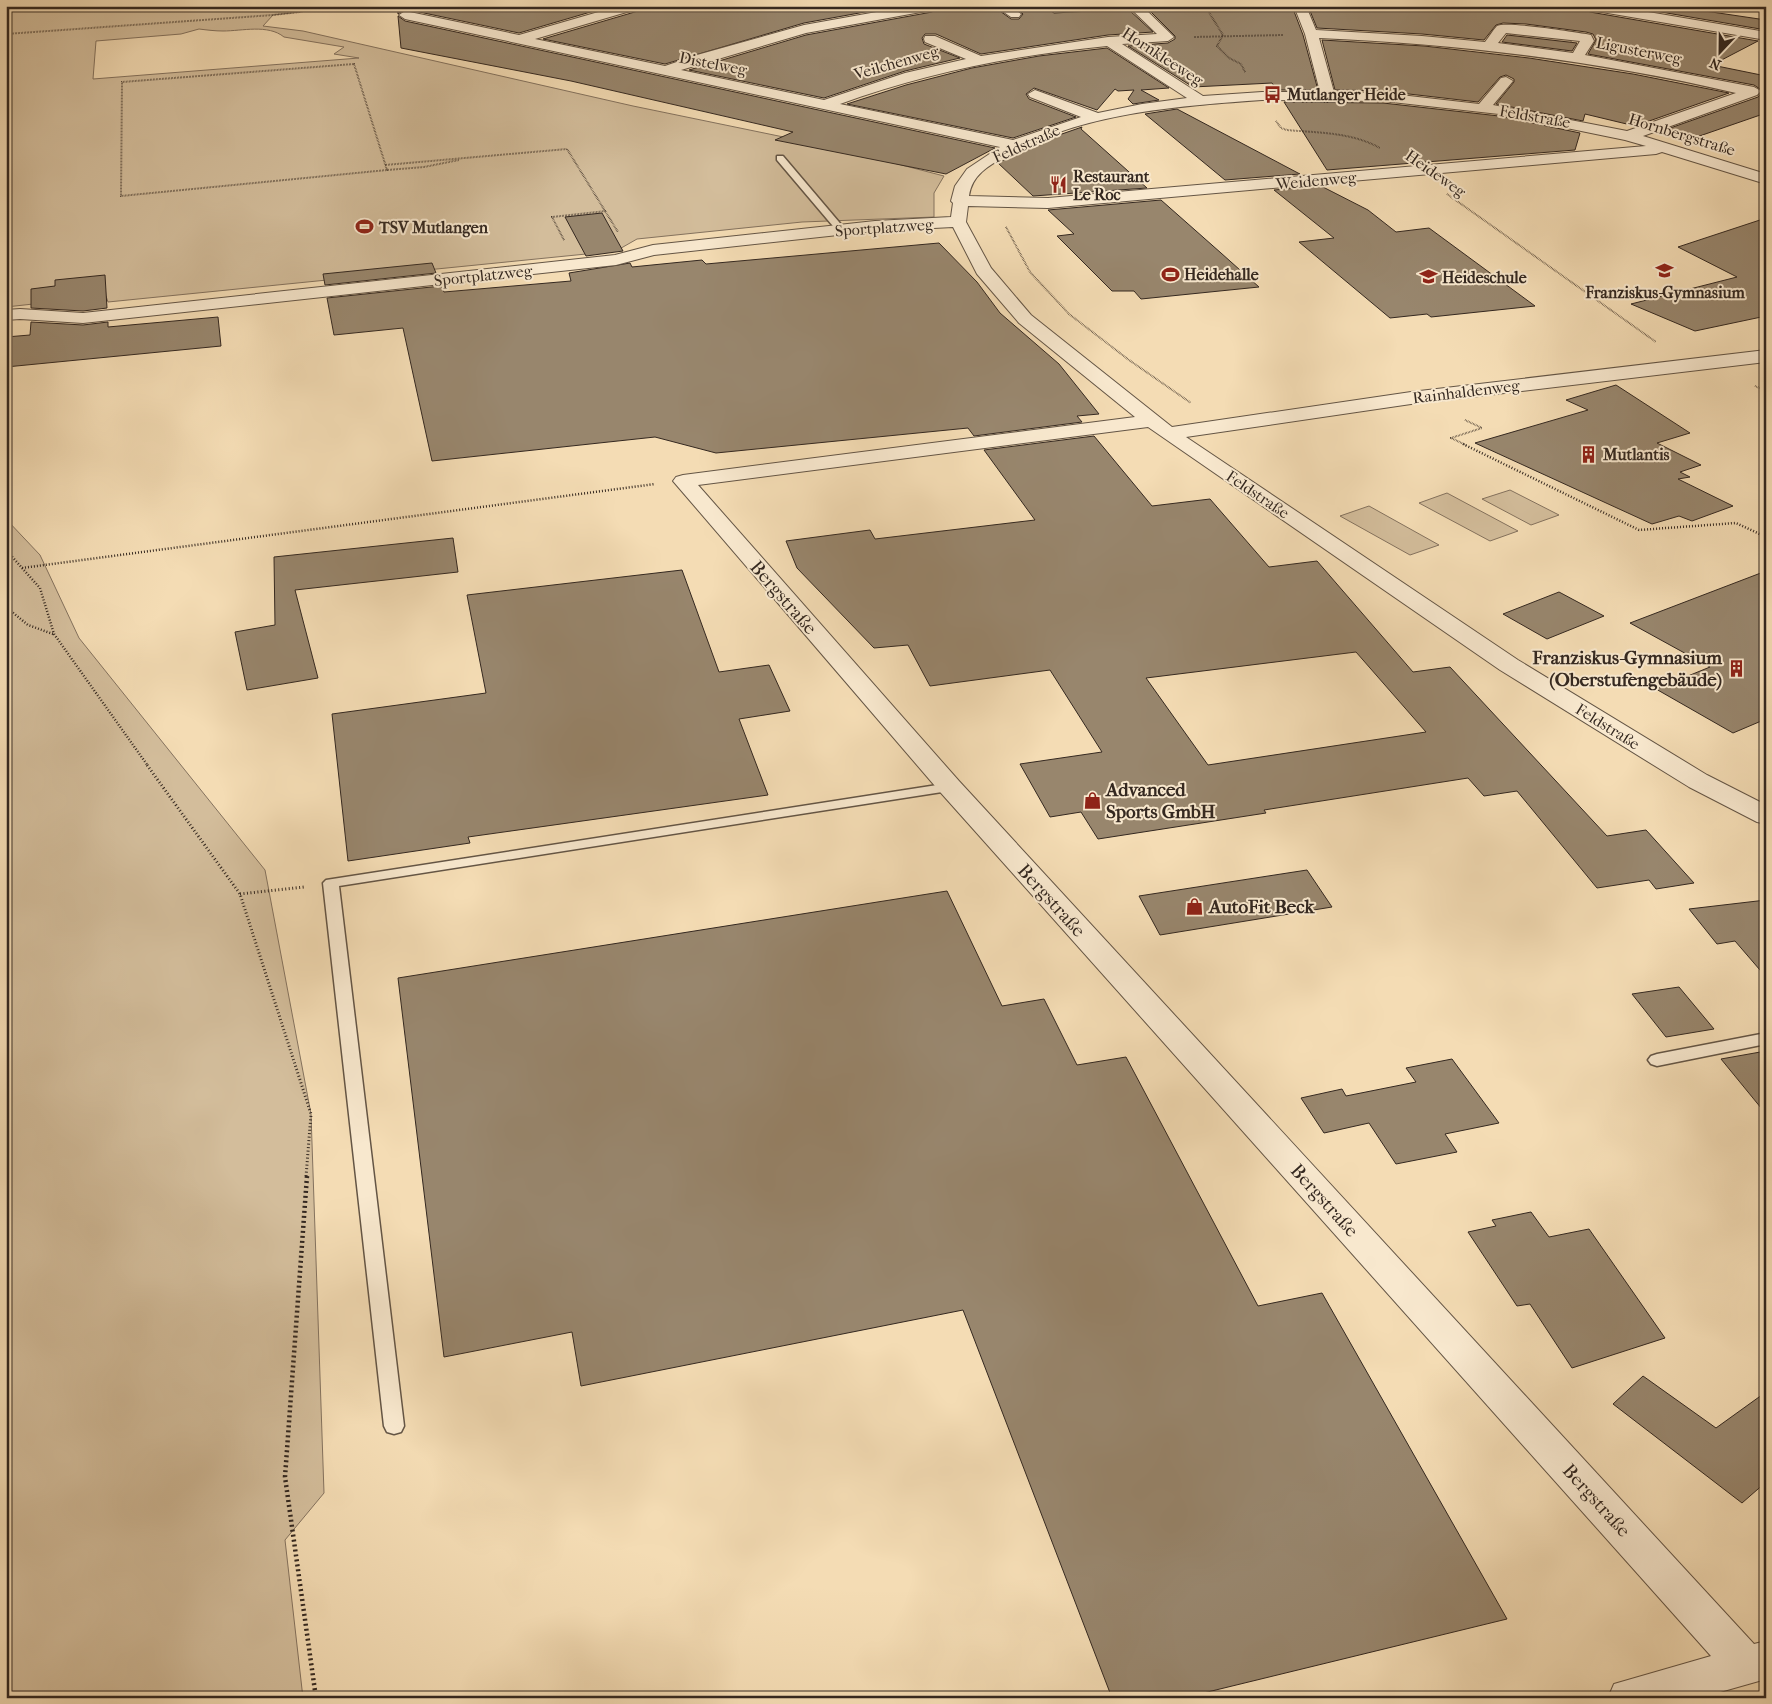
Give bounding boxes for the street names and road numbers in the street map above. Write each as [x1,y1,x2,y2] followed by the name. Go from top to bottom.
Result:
[1119,23,1207,90] street label: Hornkleeweg
[1595,33,1684,68] street label: Ligusterweg
[851,41,941,84] street label: Veilchenweg
[677,48,749,79] street label: Distelweg
[1498,101,1572,132] street label: Feldstraße
[1626,109,1738,160] street label: Hornbergstraße
[989,120,1063,167] street label: Feldstraße
[1402,146,1470,201] street label: Heideweg
[1274,167,1358,194] street label: Weidenweg
[834,215,934,240] street label: Sportplatzweg
[433,261,534,290] street label: Sportplatzweg
[1411,375,1521,407] street label: Rainhaldenweg
[1223,466,1293,522] street label: Feldstraße
[745,556,821,639] street label: Bergstraße
[1572,699,1643,754] street label: Feldstraße
[1013,860,1090,942] street label: Bergstraße
[1286,1160,1363,1242] street label: Bergstraße
[1558,1460,1635,1542] street label: Bergstraße

